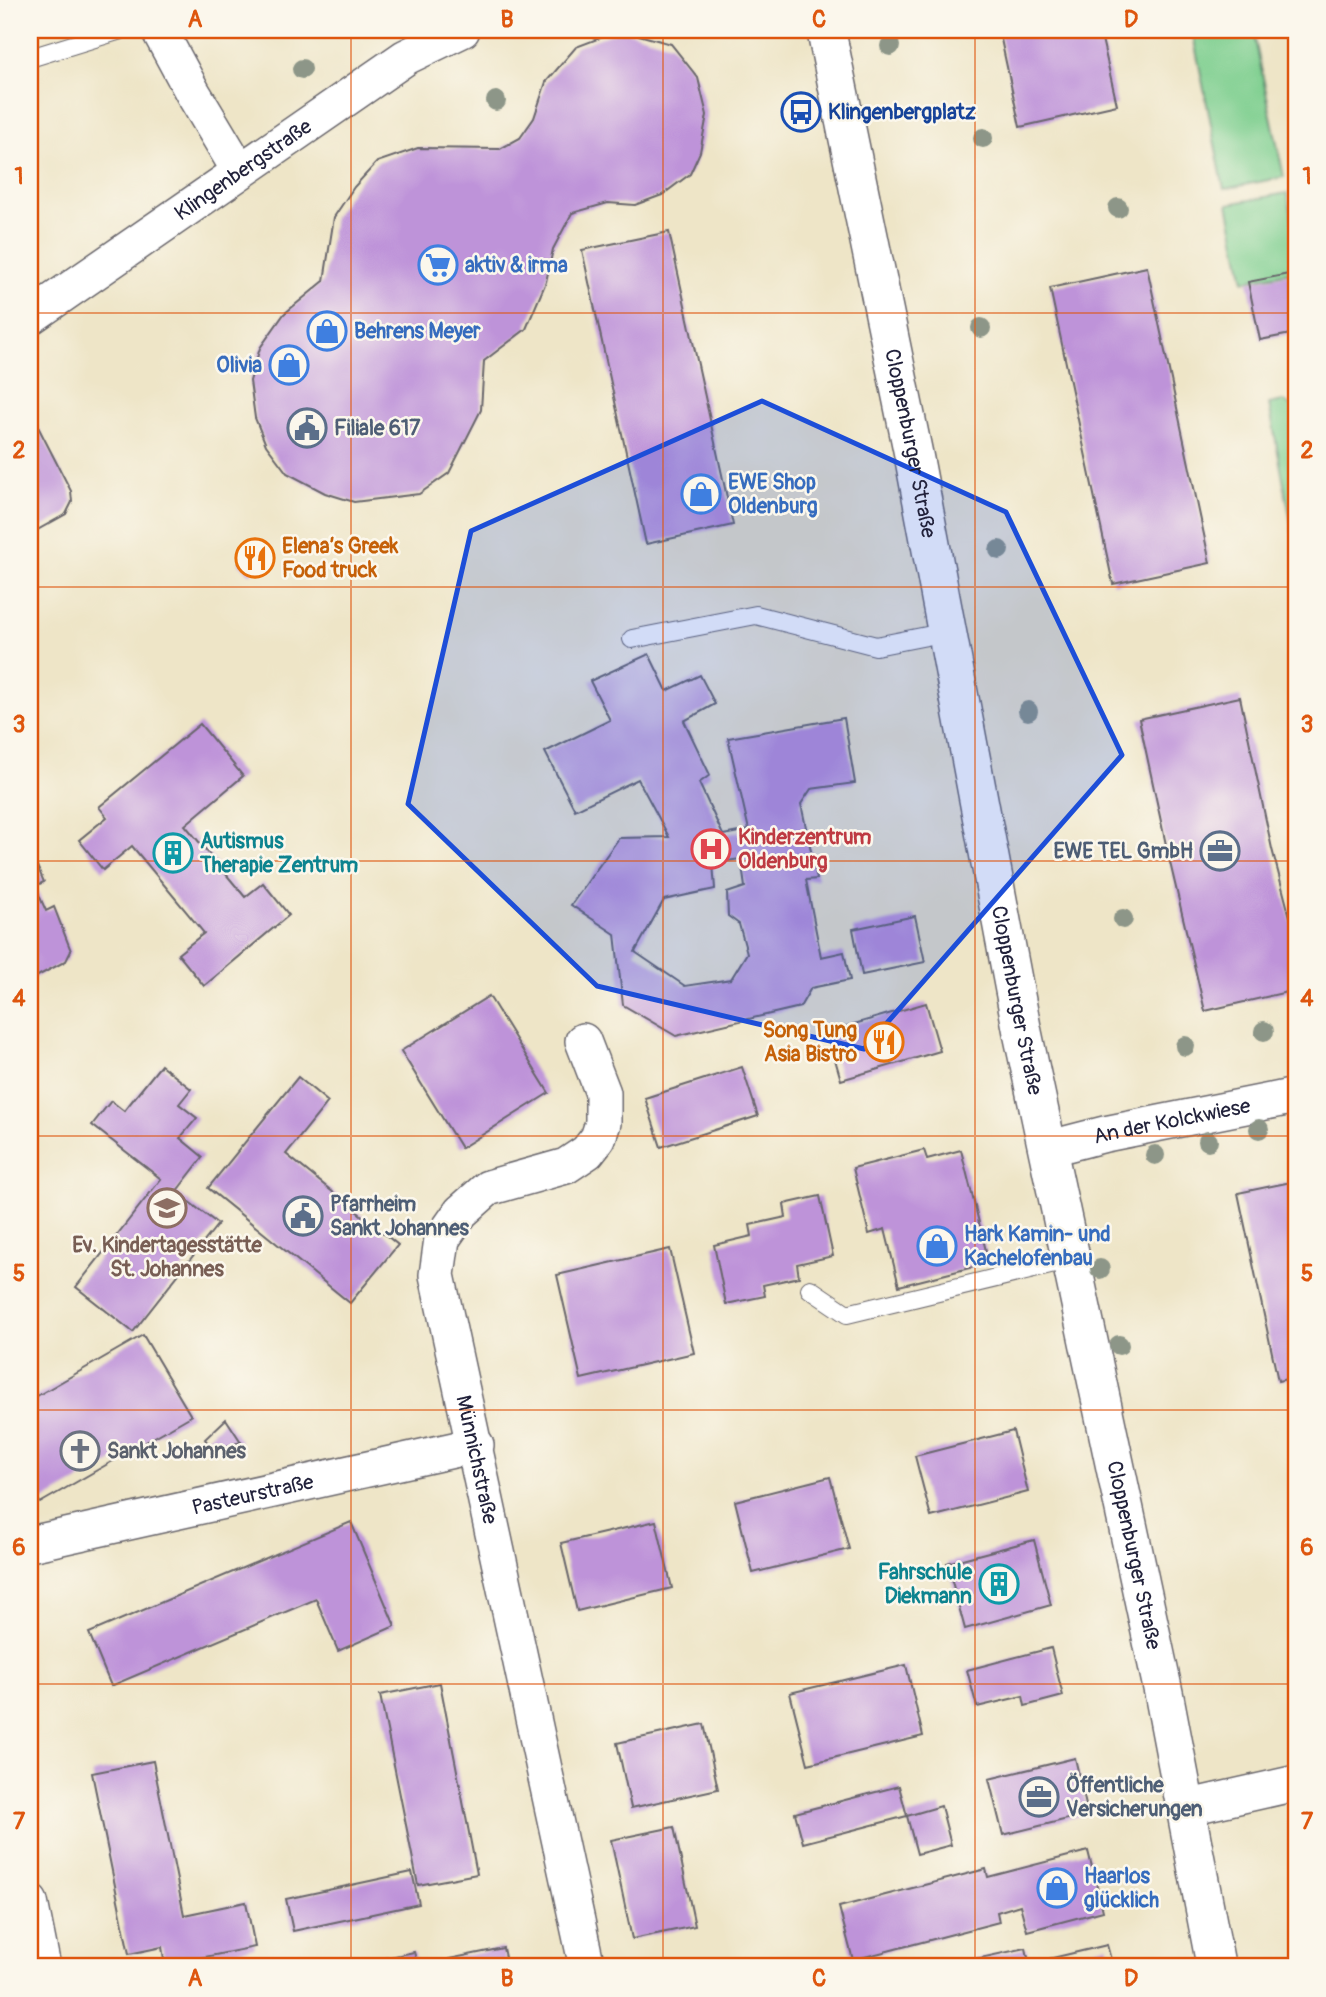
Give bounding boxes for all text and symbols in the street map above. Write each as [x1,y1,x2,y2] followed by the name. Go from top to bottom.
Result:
[188,5,203,34] text: A
[500,5,514,34] text: B
[812,5,826,34] text: C
[1124,5,1138,34] text: D
[780,91,822,133] bus stop icon: Klingenbergplatz
[828,99,976,126] place label: Klingenbergplatz
[169,112,318,227] street label: Klingenbergstraße
[15,162,24,191] text: 1
[1303,162,1312,191] text: 1
[417,244,459,286] supermarket icon: aktiv & irma
[465,252,568,279] place label: aktiv & irma
[306,310,348,352] shop icon: Behrens Meyer
[354,318,481,345] place label: Behrens Meyer
[268,344,310,386] shop icon: Olivia
[879,346,943,541] street label: Cloppenburger Straße
[216,352,262,379] place label: Olivia
[286,407,328,449] public building icon: Filiale 617
[334,415,421,442] place label: Filiale 617
[13,436,26,465] text: 2
[1301,436,1314,465] text: 2
[728,469,818,520] place label: EWE Shop Oldenburg
[680,473,722,515] shop icon: EWE Shop Oldenburg
[282,533,398,584] place label: Elena’s Greek Food truck
[234,537,276,579] restaurant icon: Elena’s Greek Food truck
[13,710,25,739] text: 3
[1301,710,1313,739] text: 3
[738,824,872,875] place label: Kinderzentrum Oldenburg
[199,828,359,879] place label: Autismus Therapie Zentrum
[690,828,732,870] hospital icon: Kinderzentrum Oldenburg
[1199,830,1241,872] office icon: EWE TEL GmbH
[152,832,194,874] building icon: Autismus Therapie Zentrum
[1054,838,1193,865] place label: EWE TEL GmbH
[985,903,1049,1098] street label: Cloppenburger Straße
[12,984,26,1013] text: 4
[1300,984,1314,1013] text: 4
[763,1017,858,1068] place label: Song Tung Asia Bistro
[863,1021,905,1063] restaurant icon: Song Tung Asia Bistro
[1090,1092,1253,1150] street label: An der Kolckwiese
[146,1187,188,1229] school or university icon: Ev. Kindertagesstätte St. Johannes
[330,1191,469,1242] place label: Pfarrheim Sankt Johannes
[282,1195,324,1237] public building icon: Pfarrheim Sankt Johannes
[964,1221,1111,1272] place label: Hark Kamin- und Kachelofenbau
[916,1225,958,1267] shop icon: Hark Kamin- und Kachelofenbau
[72,1232,262,1283] place label: Ev. Kindertagesstätte St. Johannes
[13,1259,25,1288] text: 5
[1301,1259,1313,1288] text: 5
[450,1393,504,1527] street label: Münnichstraße
[59,1430,101,1472] church icon: Sankt Johannes
[107,1438,246,1465] place label: Sankt Johannes
[1101,1458,1168,1653] street label: Cloppenburger Straße
[189,1468,317,1521] street label: Pasteurstraße
[12,1533,26,1562] text: 6
[1300,1533,1314,1562] text: 6
[878,1559,973,1610] place label: Fahrschule Diekmann
[978,1563,1020,1605] building icon: Fahrschule Diekmann
[1066,1772,1203,1823] place label: Öffentliche Versicherungen
[1018,1776,1060,1818] office icon: Öffentliche Versicherungen
[13,1807,26,1836] text: 7
[1301,1807,1314,1836] text: 7
[1084,1863,1159,1914] place label: Haarlos glücklich
[1036,1867,1078,1909] shop icon: Haarlos glücklich
[188,1964,203,1993] text: A
[500,1964,514,1993] text: B
[812,1964,826,1993] text: C
[1124,1964,1138,1993] text: D

